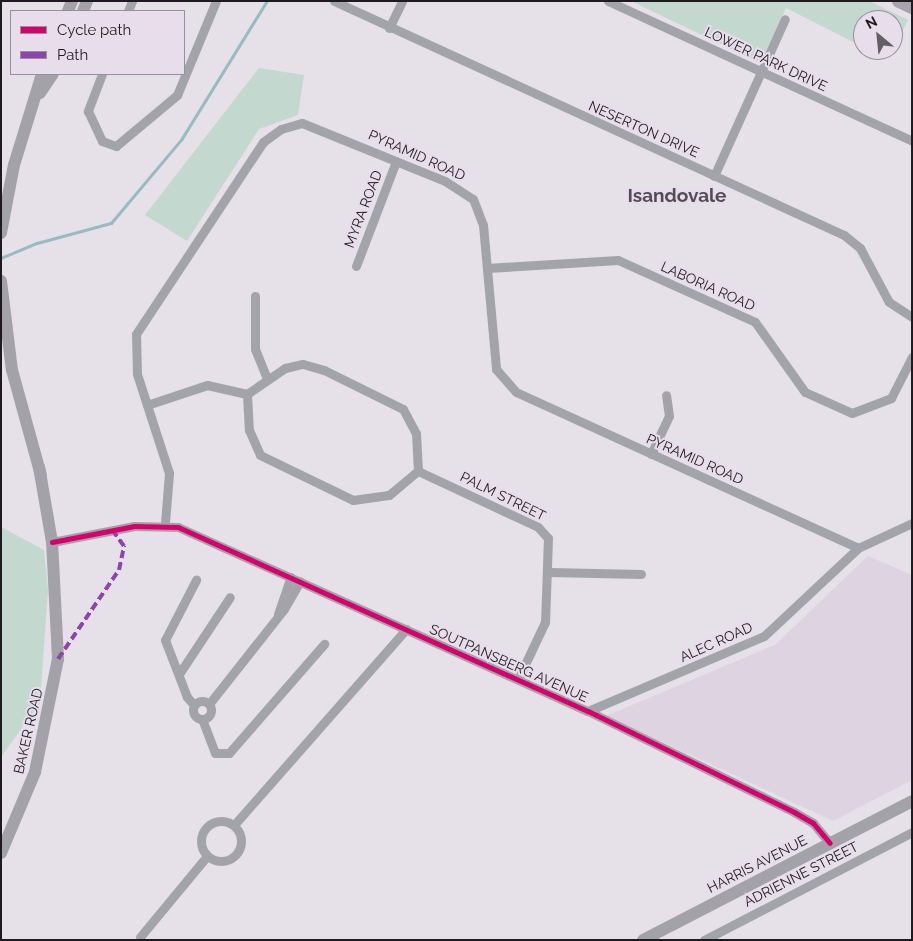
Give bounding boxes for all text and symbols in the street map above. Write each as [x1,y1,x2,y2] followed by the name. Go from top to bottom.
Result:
[10,10,185,75] legend
[853,10,903,60] north arrow
[863,13,880,32] text: N
[57,21,131,39] text: Cycle path
[702,23,830,95] street label: LOWER PARK DRIVE
[57,46,88,64] text: Path
[586,97,702,161] street label: NESERTON DRIVE
[366,126,468,184] street label: PYRAMID ROAD
[340,168,386,250] street label: MYRA ROAD
[627,185,727,207] district label: Isandovale
[658,258,758,314] street label: LABORIA ROAD
[644,430,746,488] street label: PYRAMID ROAD
[457,468,549,524] street label: PALM STREET
[677,618,755,666] street label: ALEC ROAD
[427,620,591,706] street label: SOUTPANSBERG AVENUE
[10,686,46,776] street label: BAKER ROAD
[704,832,810,896] street label: HARRIS AVENUE
[741,838,861,910] street label: ADRIENNE STREET

